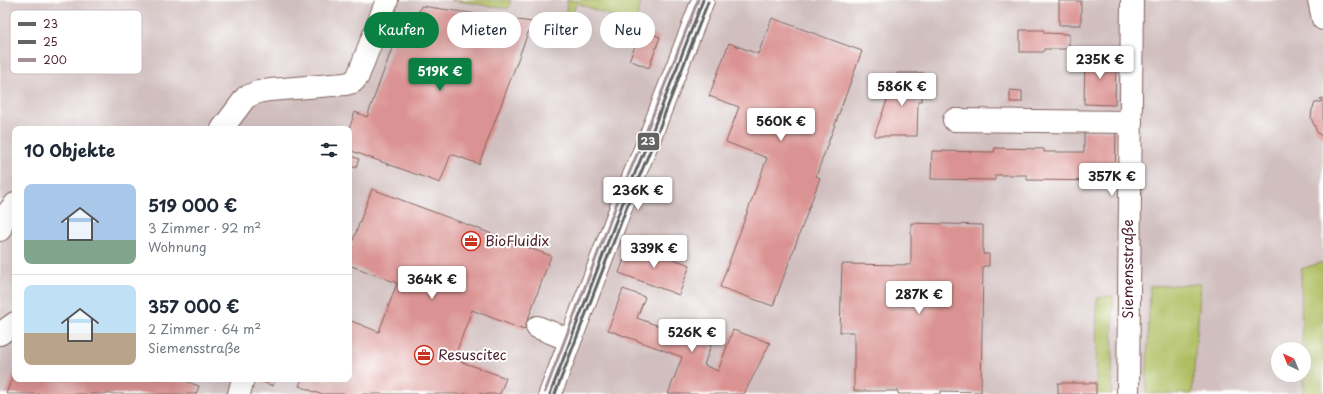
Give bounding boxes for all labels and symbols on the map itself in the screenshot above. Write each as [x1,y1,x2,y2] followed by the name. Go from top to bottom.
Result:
[10,10,142,74] legend
[43,15,58,32] text: 23
[43,33,58,50] text: 25
[1067,46,1133,80] pin: 235K €
[43,51,67,68] text: 200
[407,58,473,92] pin: 519K €
[869,73,935,107] pin: 586K €
[748,108,814,142] pin: 560K €
[637,132,660,151] line badge: 23
[641,132,655,149] text: 23
[1079,163,1145,197] pin: 357K €
[605,177,671,211] pin: 236K €
[1117,219,1138,319] street label: Siemensstraße
[460,230,482,252] office icon: BioFluidix
[485,230,549,251] place label: BioFluidix
[621,235,687,269] pin: 339K €
[399,266,465,300] pin: 364K €
[886,281,952,315] pin: 287K €
[659,319,725,353] pin: 526K €
[1271,342,1311,382] north arrow
[413,344,435,366] office icon: Resuscitec
[438,344,507,365] place label: Resuscitec

